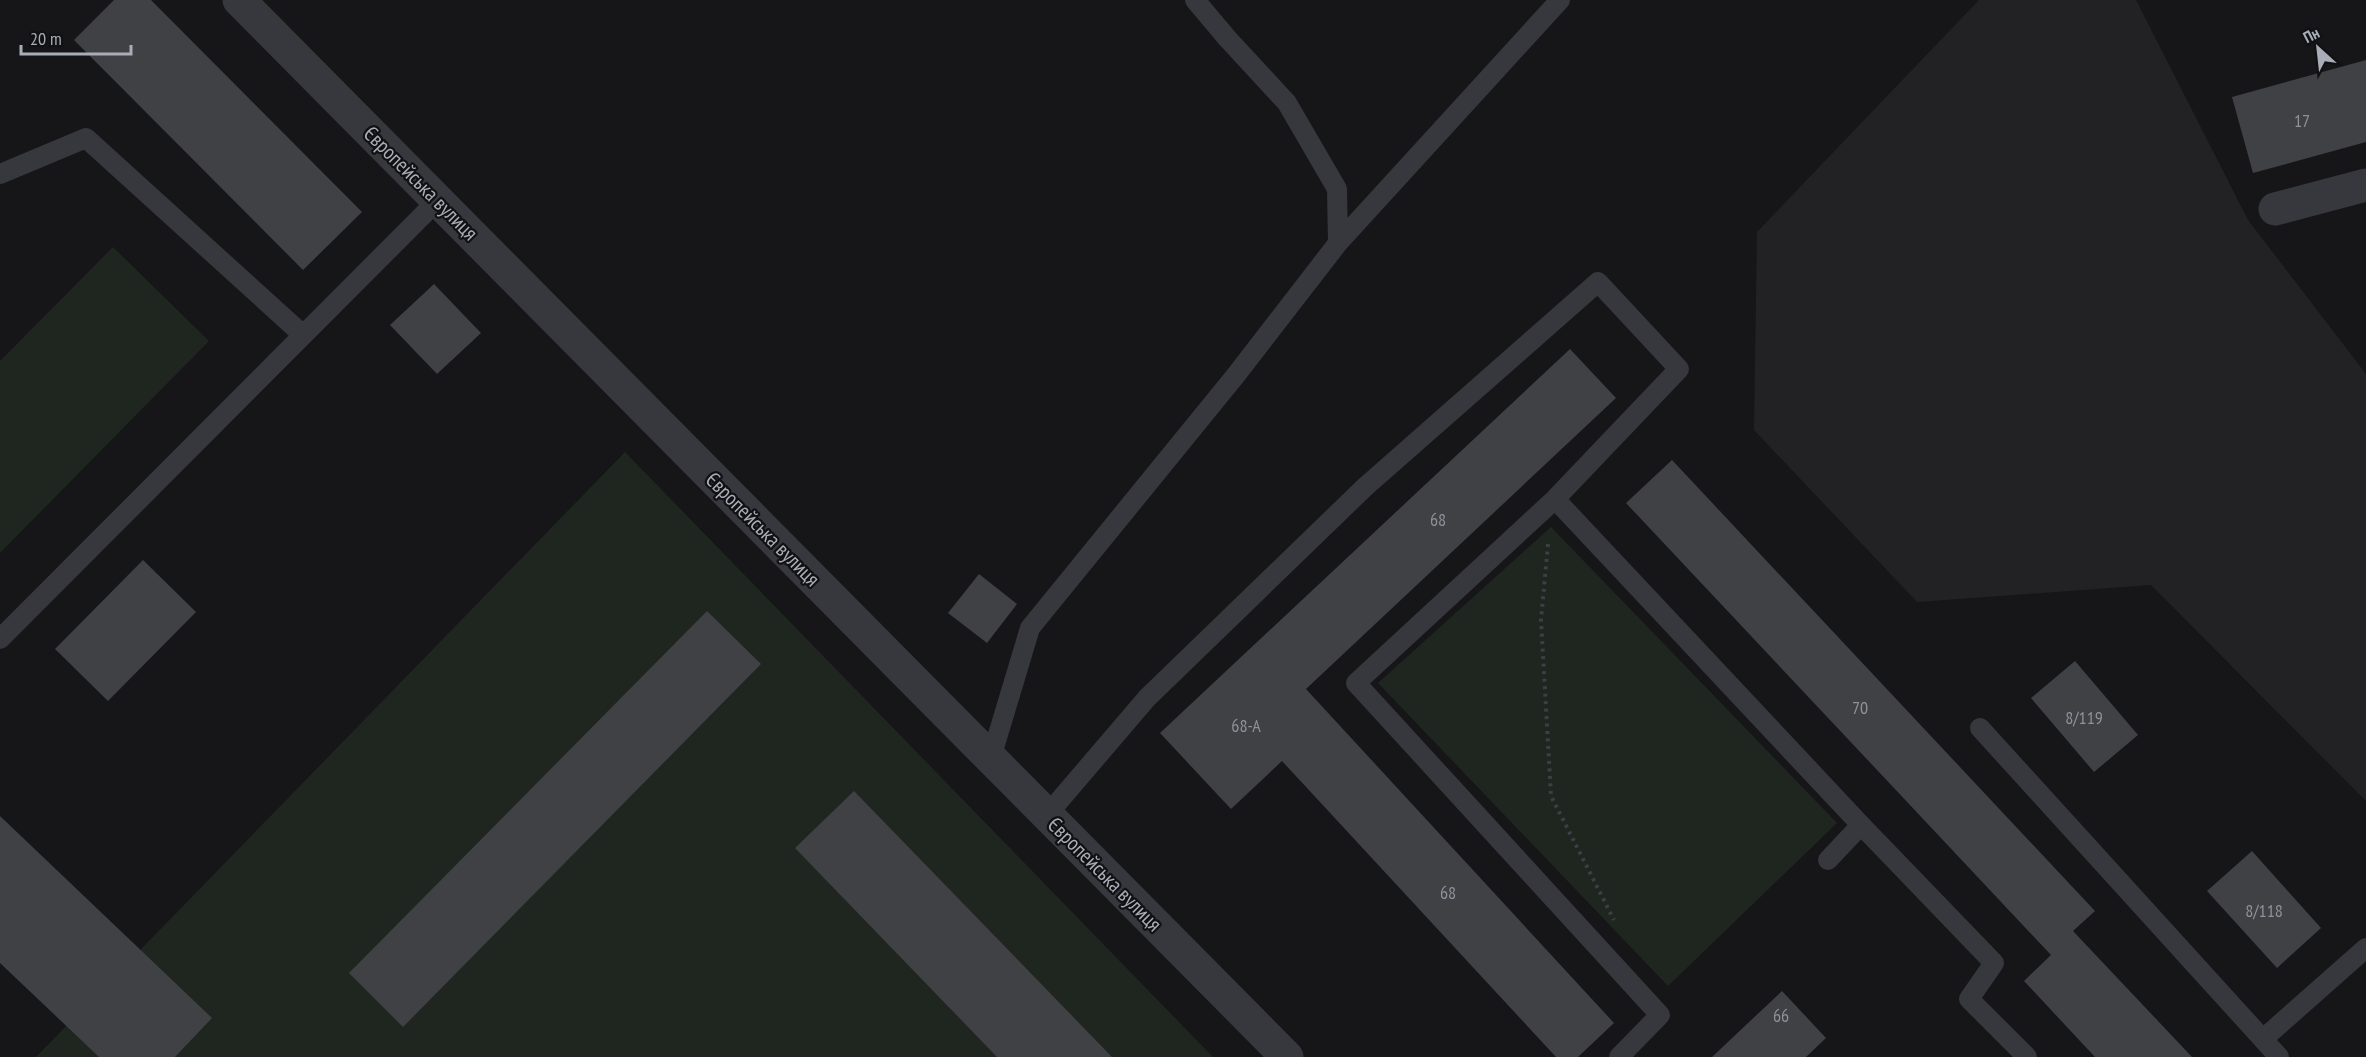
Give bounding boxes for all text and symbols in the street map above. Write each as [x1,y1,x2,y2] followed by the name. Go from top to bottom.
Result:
[21,18,130,56] scale bar
[2288,18,2348,78] north arrow
[2300,22,2323,47] text: Пн
[30,27,62,50] text: 20 m
[2294,109,2310,132] house number: 17
[358,120,484,246] street label: Європейська вулиця
[700,466,826,592] street label: Європейська вулиця
[1430,508,1446,531] house number: 68
[1852,696,1868,719] house number: 70
[2065,706,2103,729] house number: 8/119
[1231,714,1261,737] house number: 68-А
[1042,811,1168,937] street label: Європейська вулиця
[1440,881,1456,904] house number: 68
[2245,899,2283,922] house number: 8/118
[1773,1004,1789,1027] house number: 66

